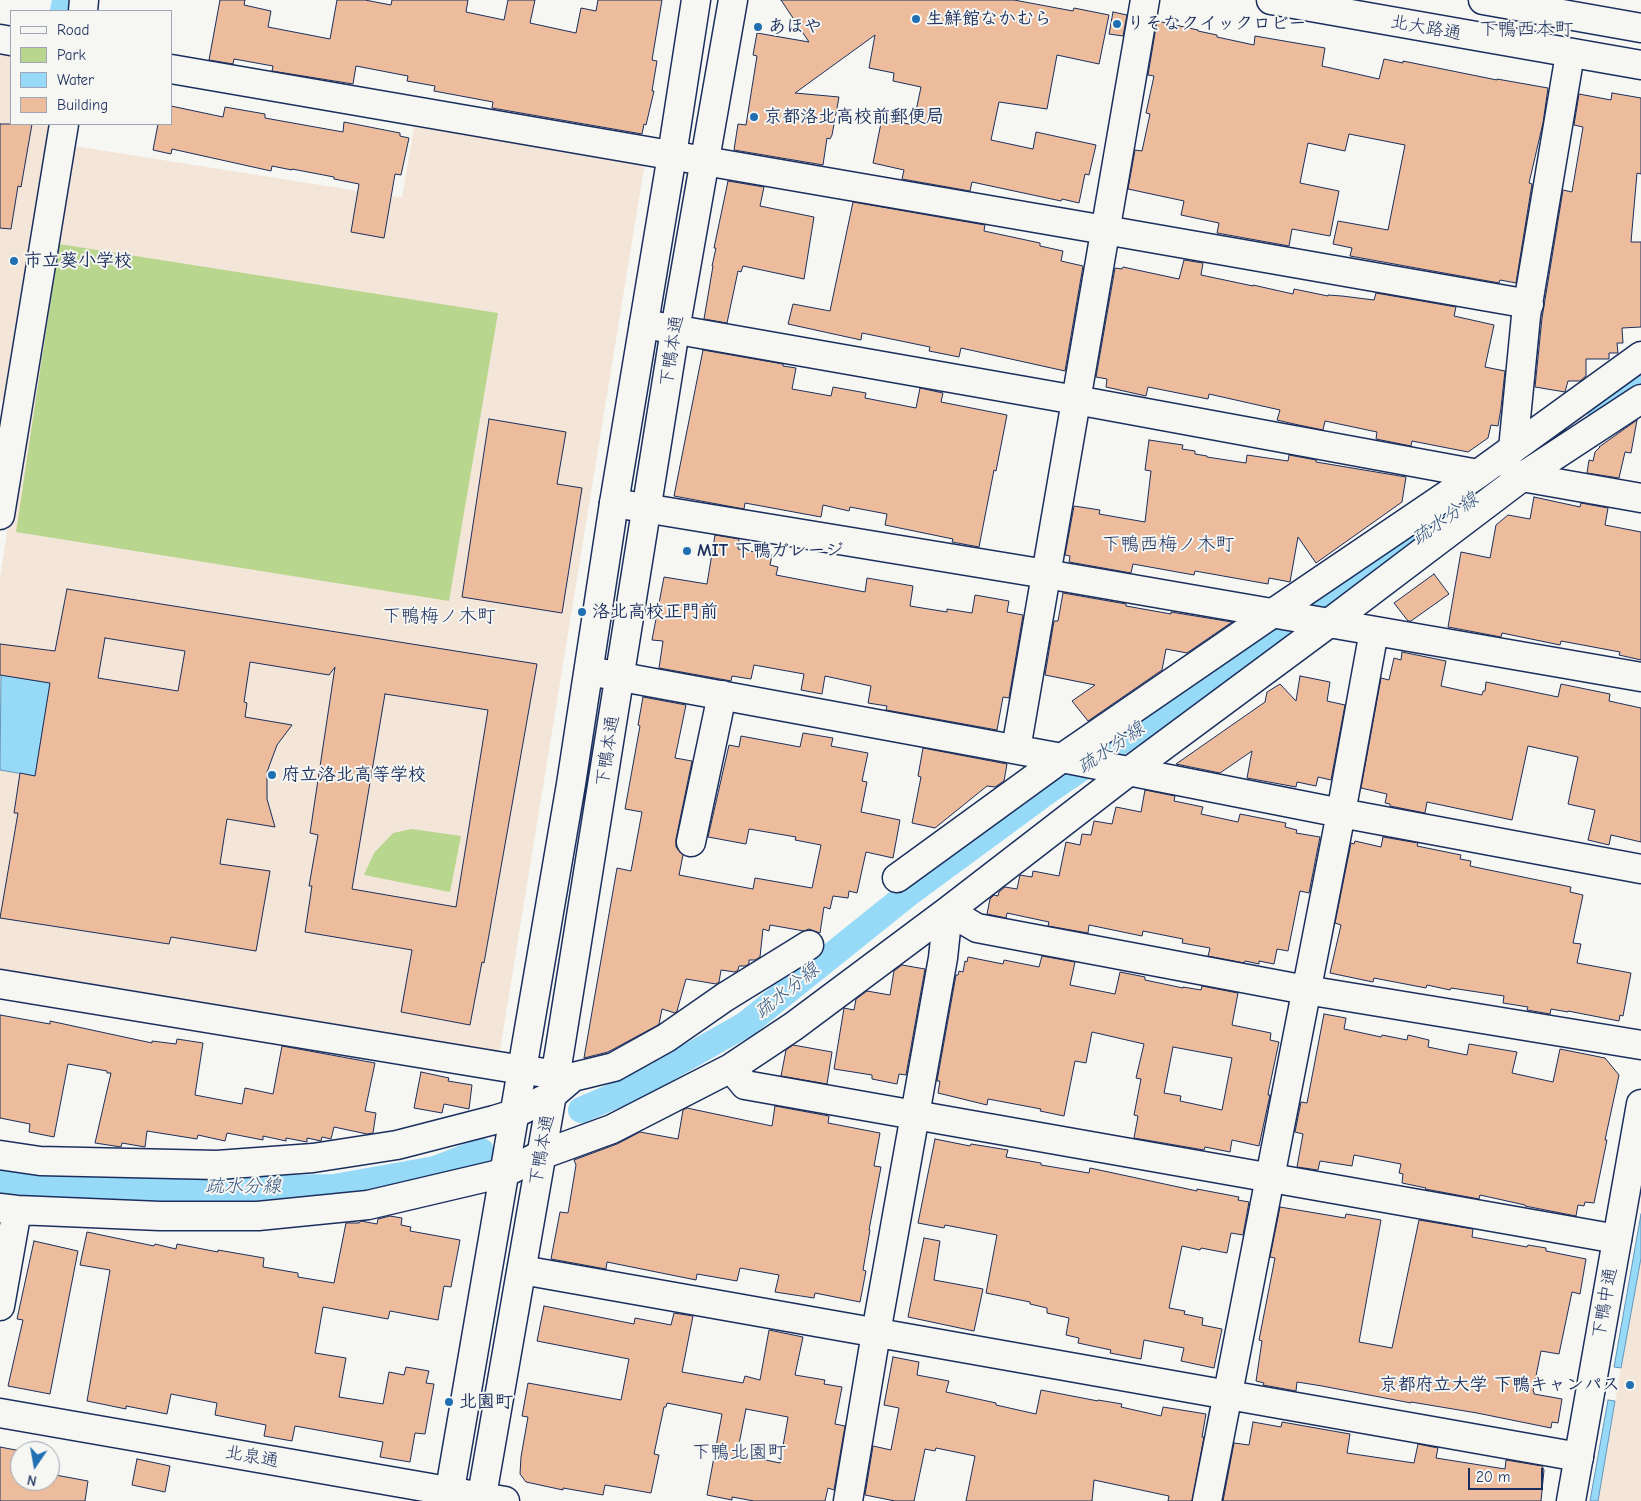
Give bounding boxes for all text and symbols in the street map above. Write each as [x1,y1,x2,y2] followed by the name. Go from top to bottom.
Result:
[926,8,1052,30] place label: 生鮮館なかむら
[10,10,172,125] legend
[1389,11,1463,45] street label: 北大路通
[910,13,922,25] marker: 生鮮館なかむら
[1127,13,1306,35] place label: りそなクイックロビー
[768,16,822,38] place label: あほや
[1111,18,1123,30] marker: りそなクイックロビー
[1479,19,1573,41] district label: 下鴨西本町
[57,21,89,39] text: Road
[752,21,764,33] marker: あほや
[57,46,86,64] text: Park
[57,71,94,89] text: Water
[57,96,108,114] text: Building
[764,106,944,128] place label: 京都洛北高校前郵便局
[748,111,760,123] marker: 京都洛北高校前郵便局
[24,250,132,272] place label: 市立葵小学校
[8,255,20,267] marker: 市立葵小学校
[656,314,688,388] street label: 下鴨本通
[1407,488,1483,550] water label: 疏水分線
[1102,534,1234,556] district label: 下鴨西梅ノ木町
[697,540,843,562] place label: MIT 下鴨ガレージ
[681,545,693,557] marker: MIT 下鴨ガレージ
[592,601,718,623] place label: 洛北高校正門前
[382,606,496,628] district label: 下鴨梅ノ木町
[576,606,588,618] marker: 洛北高校正門前
[592,714,624,788] street label: 下鴨本通
[1073,717,1149,779] water label: 疏水分線
[282,764,426,786] place label: 府立洛北高等学校
[266,769,278,781] marker: 府立洛北高等学校
[750,958,824,1024] water label: 疏水分線
[525,1113,559,1187] street label: 下鴨本通
[205,1176,281,1198] water label: 疏水分線
[1588,1266,1622,1340] street label: 下鴨中通
[1380,1374,1620,1396] place label: 京都府立大学 下鴨キャンパス
[1624,1379,1636,1391] marker: 京都府立大学 下鴨キャンパス
[459,1391,513,1413] place label: 北園町
[443,1396,455,1408] marker: 北園町
[10,1441,60,1491] north arrow
[224,1442,280,1472] street label: 北泉通
[692,1442,786,1464] district label: 下鴨北園町
[1471,1458,1546,1490] scale bar
[1476,1468,1510,1486] text: 20 m
[26,1471,38,1489] text: N

